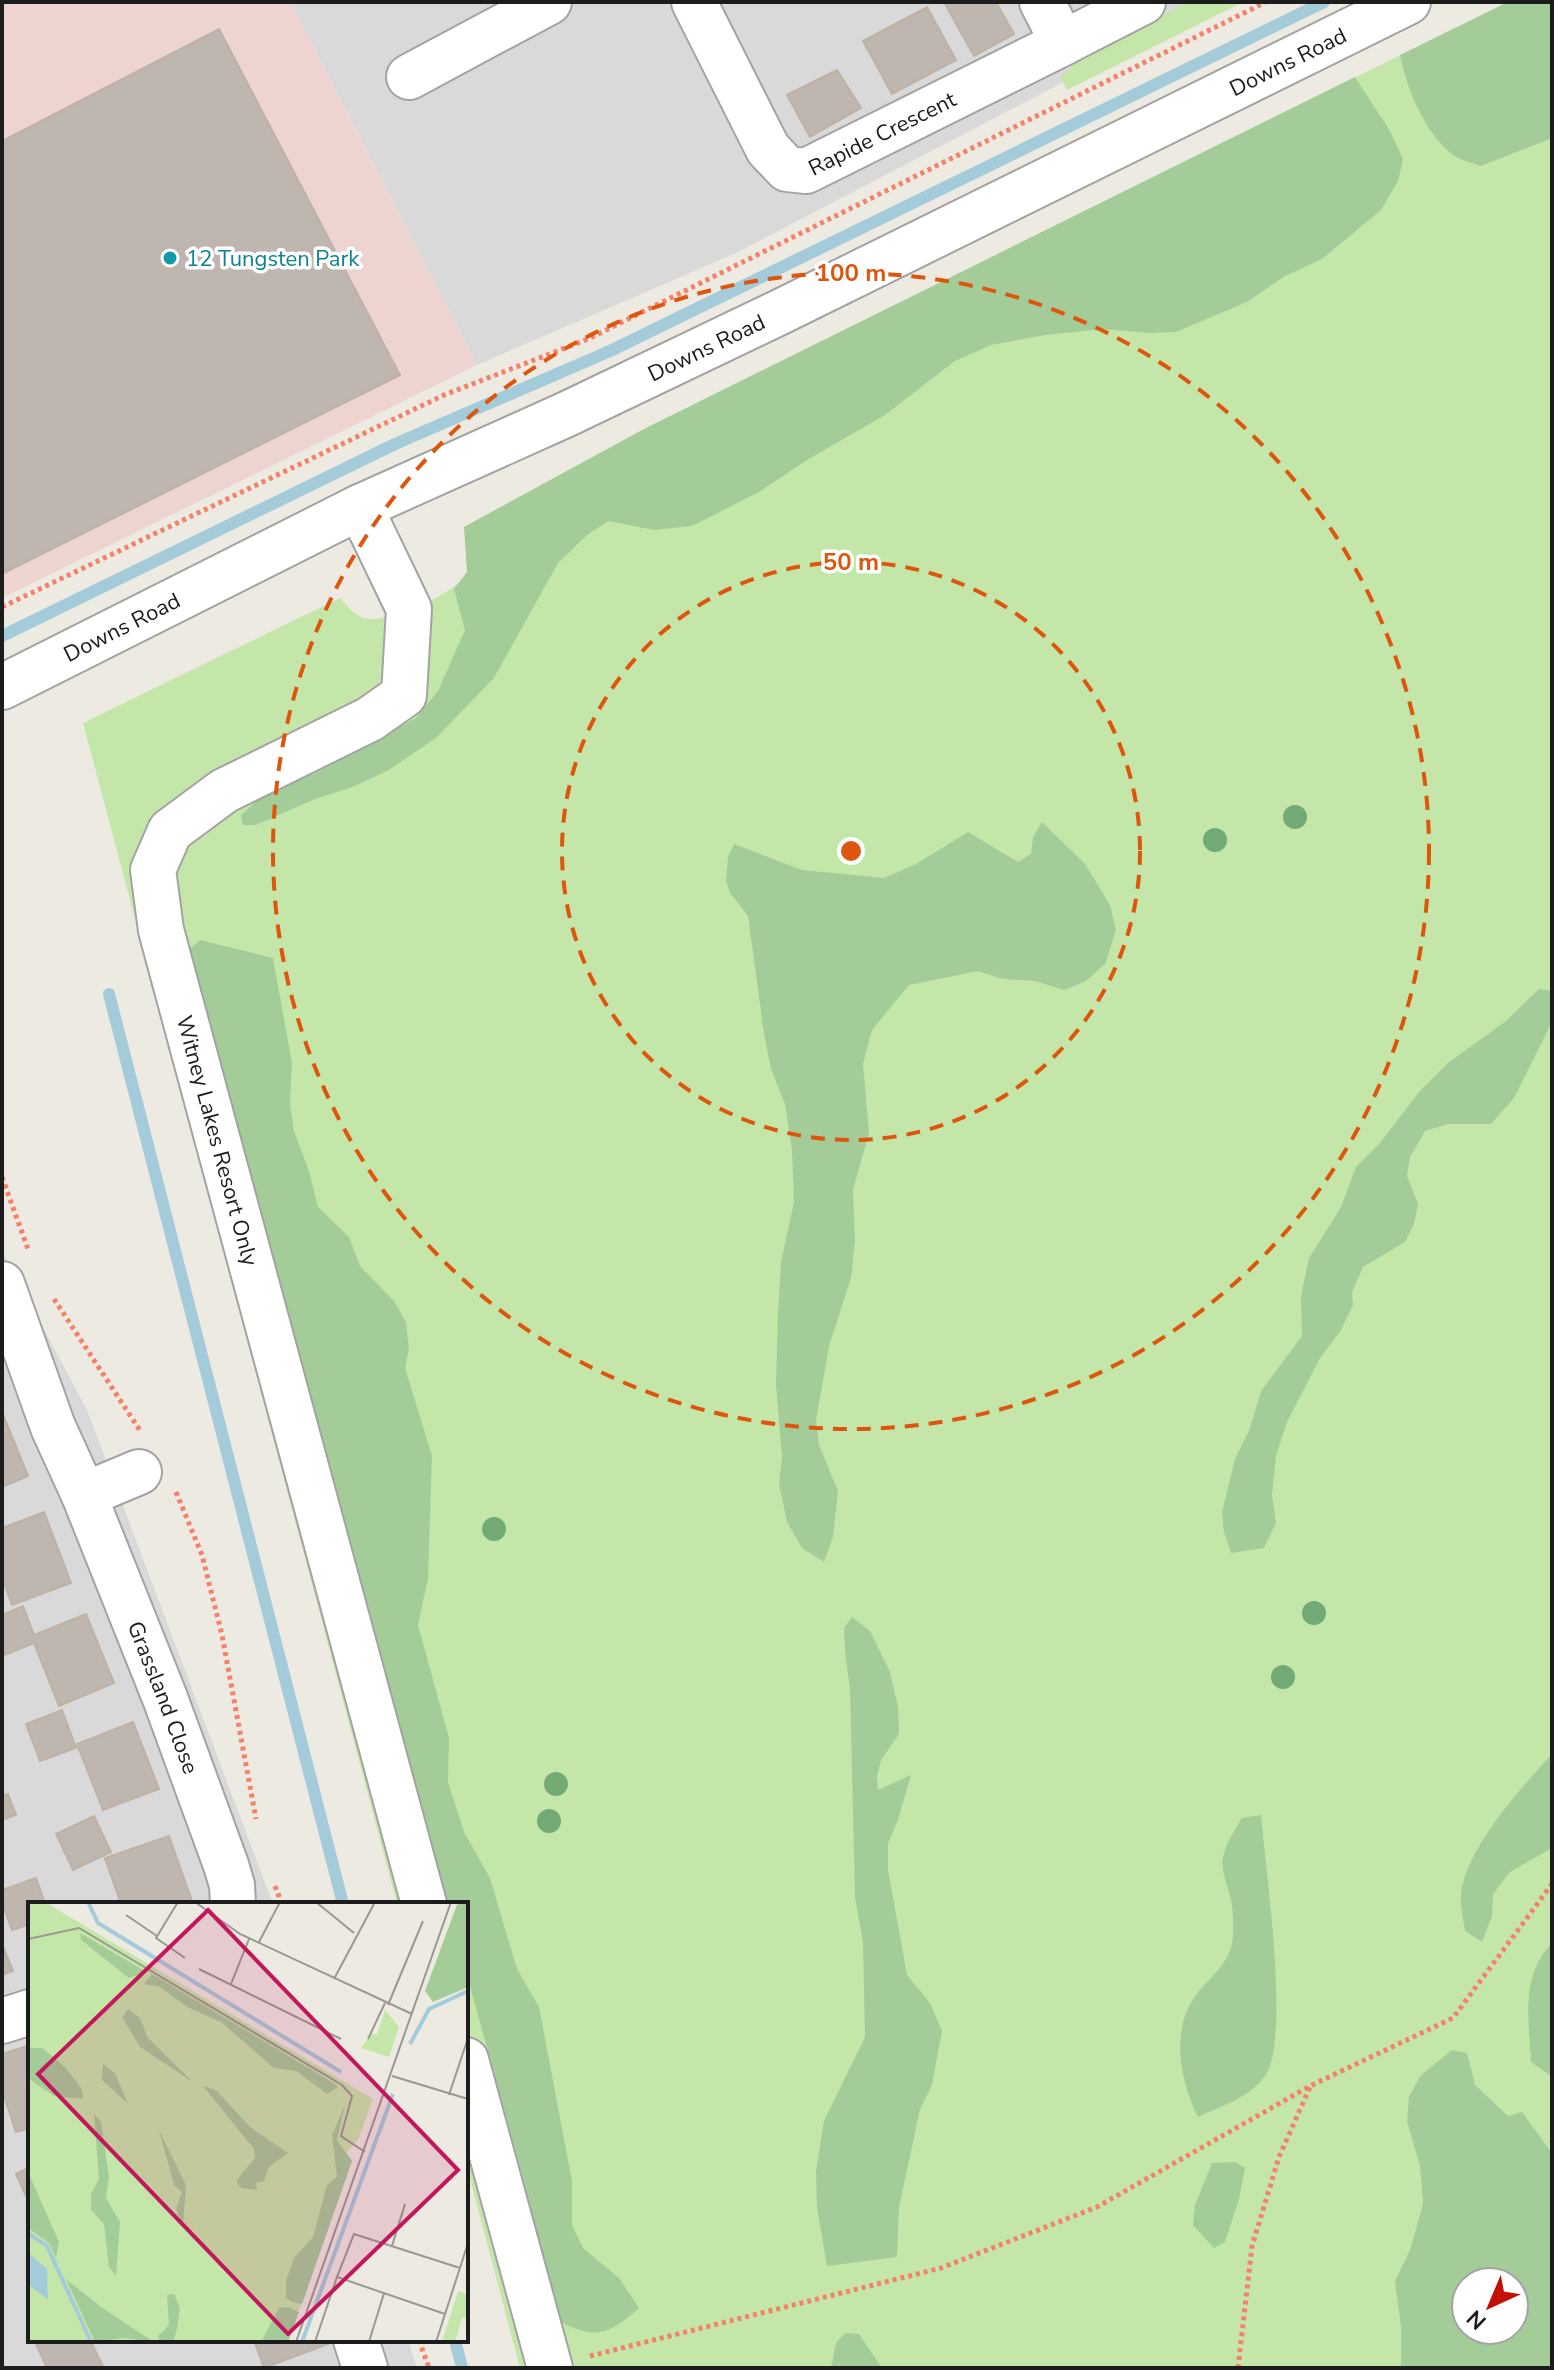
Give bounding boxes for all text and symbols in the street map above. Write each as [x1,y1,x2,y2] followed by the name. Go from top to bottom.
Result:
[1225,21,1352,104] street label: Downs Road
[803,85,961,183] street label: Rapide Crescent
[186,244,360,274] place label: 12 Tungsten Park
[161,249,179,267] marker: 12 Tungsten Park
[816,257,886,289] text: 100 m
[643,307,770,389] street label: Downs Road
[823,546,879,578] text: 50 m
[59,586,186,670] street label: Downs Road
[837,837,865,865] centre of rings
[169,1012,265,1270] street label: Witney Lakes Resort Only
[120,1617,205,1778] street label: Grassland Close
[28,1902,468,2342] inset map
[1450,2266,1530,2346] north arrow
[1460,2303,1493,2336] text: N

